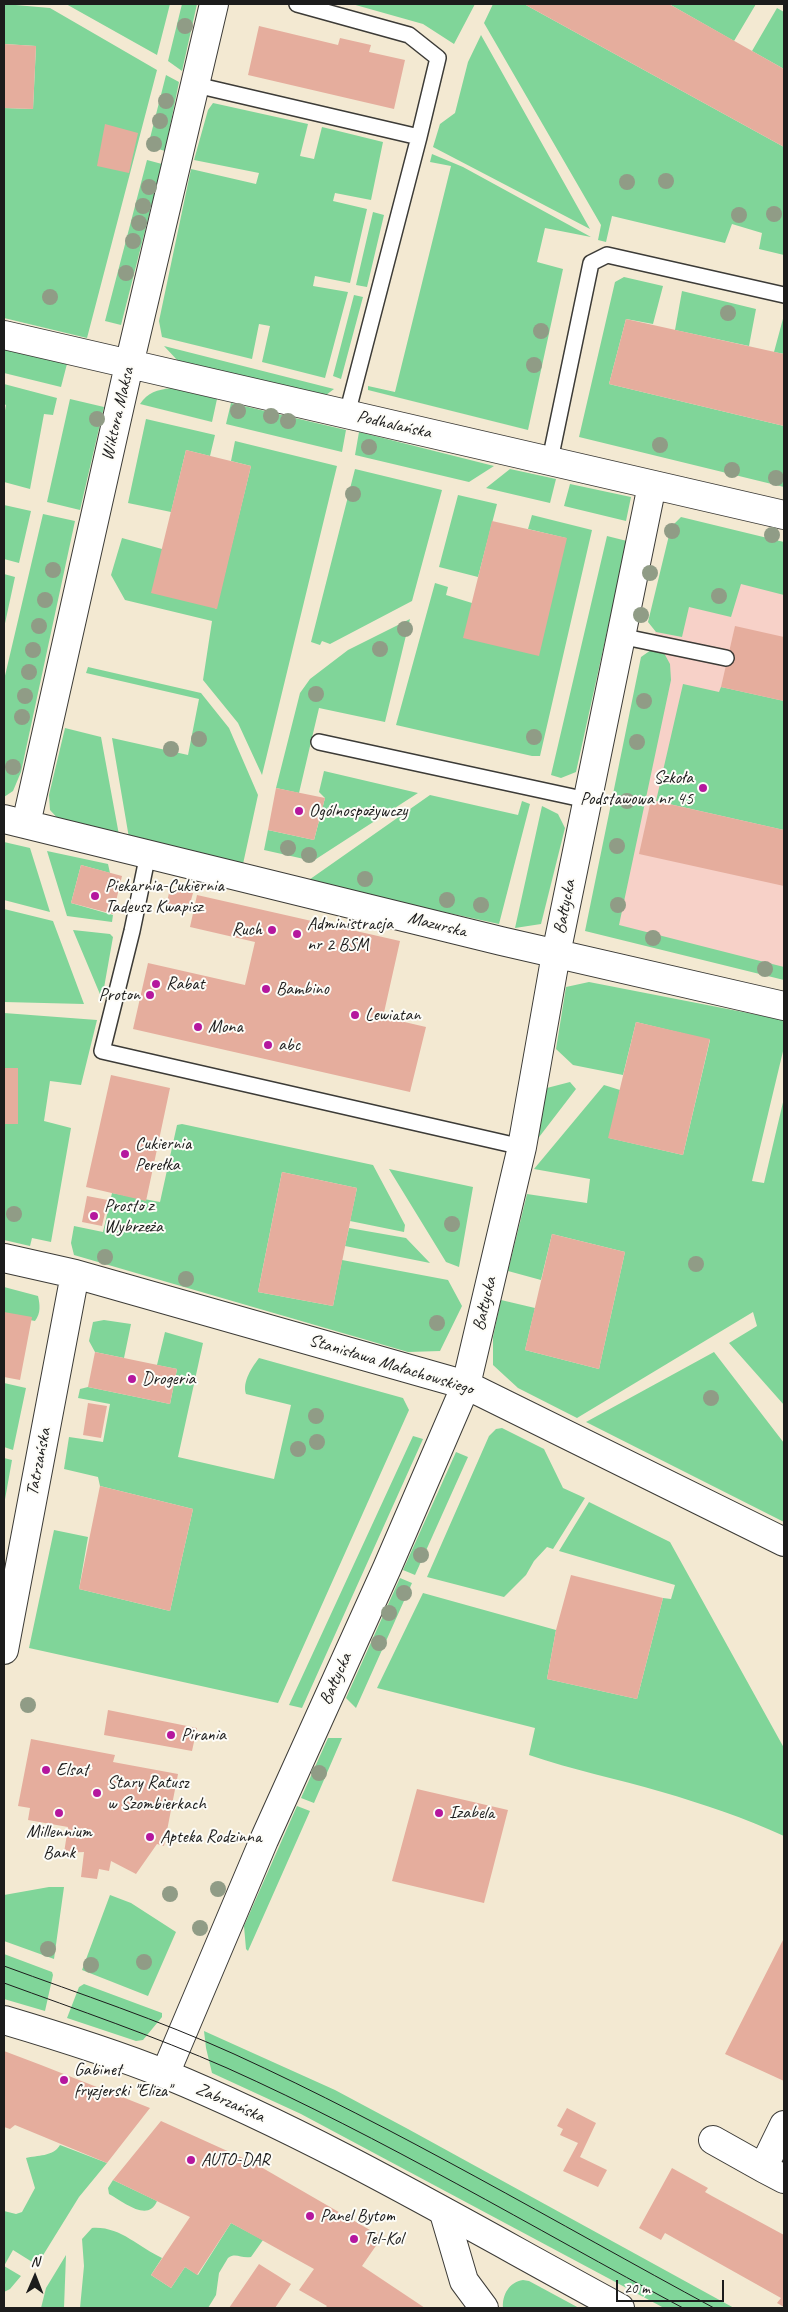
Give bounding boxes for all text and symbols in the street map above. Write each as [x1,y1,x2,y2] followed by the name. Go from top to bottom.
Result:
[97,365,139,463] street label: Wiktora Maksa
[355,406,433,444] street label: Podhalańska
[580,767,693,810] place label: Szkoła Podstawowa nr 45
[697,782,709,794] marker: Szkoła Podstawowa nr 45
[309,800,407,822] place label: Ogólnospożywczy
[293,805,305,817] marker: Ogólnospożywczy
[105,875,224,918] place label: Piekarnia-Cukiernia Tadeusz Kwapisz
[549,878,581,936] street label: Bałtycka
[89,890,101,902] marker: Piekarnia-Cukiernia Tadeusz Kwapisz
[405,907,469,943] street label: Mazurska
[307,913,393,956] place label: Administracja nr 2 BSM
[232,919,262,941] place label: Ruch
[266,924,278,936] marker: Ruch
[291,928,303,940] marker: Administracja nr 2 BSM
[166,973,204,995] place label: Rabat
[150,978,162,990] marker: Rabat
[276,978,329,1000] place label: Bambino
[260,983,272,995] marker: Bambino
[98,984,140,1006] place label: Proton
[144,989,156,1001] marker: Proton
[365,1004,420,1026] place label: Lewiatan
[349,1009,361,1021] marker: Lewiatan
[208,1016,243,1038] place label: Mona
[192,1021,204,1033] marker: Mona
[278,1034,300,1056] place label: abc
[262,1039,274,1051] marker: abc
[135,1133,191,1176] place label: Cukiernia Perełka
[119,1148,131,1160] marker: Cukiernia Perełka
[104,1195,163,1238] place label: Prosto z Wybrzeża
[88,1210,100,1222] marker: Prosto z Wybrzeża
[468,1275,502,1333] street label: Bałtycka
[306,1330,476,1400] street label: Stanisława Małachowskiego
[142,1368,195,1390] place label: Drogeria
[126,1373,138,1385] marker: Drogeria
[22,1426,56,1498] street label: Tatrzańska
[315,1650,357,1708] street label: Bałtycka
[181,1724,226,1746] place label: Pirania
[165,1729,177,1741] marker: Pirania
[56,1759,89,1781] place label: Elsat
[40,1764,52,1776] marker: Elsat
[107,1772,206,1815] place label: Stary Ratusz w Szombierkach
[91,1787,103,1799] marker: Stary Ratusz w Szombierkach
[449,1802,494,1824] place label: Izabela
[53,1807,65,1819] marker: Millennium Bank
[433,1807,445,1819] marker: Izabela
[26,1821,92,1864] place label: Millennium Bank
[160,1826,261,1848] place label: Apteka Rodzinna
[144,1831,156,1843] marker: Apteka Rodzinna
[74,2059,171,2102] place label: Gabinet fryzjerski "Eliza"
[58,2074,70,2086] marker: Gabinet fryzjerski "Eliza"
[192,2078,268,2128] street label: Zabrzańska
[201,2149,269,2171] place label: AUTO-DAR
[185,2154,197,2166] marker: AUTO-DAR
[320,2205,395,2227] place label: Panel Bytom
[304,2210,316,2222] marker: Panel Bytom
[364,2228,403,2250] place label: Tel-Kol
[348,2233,360,2245] marker: Tel-Kol
[10,2252,60,2302] north arrow
[31,2253,40,2270] text: N
[618,2270,726,2302] scale bar
[624,2279,650,2298] text: 20 m

